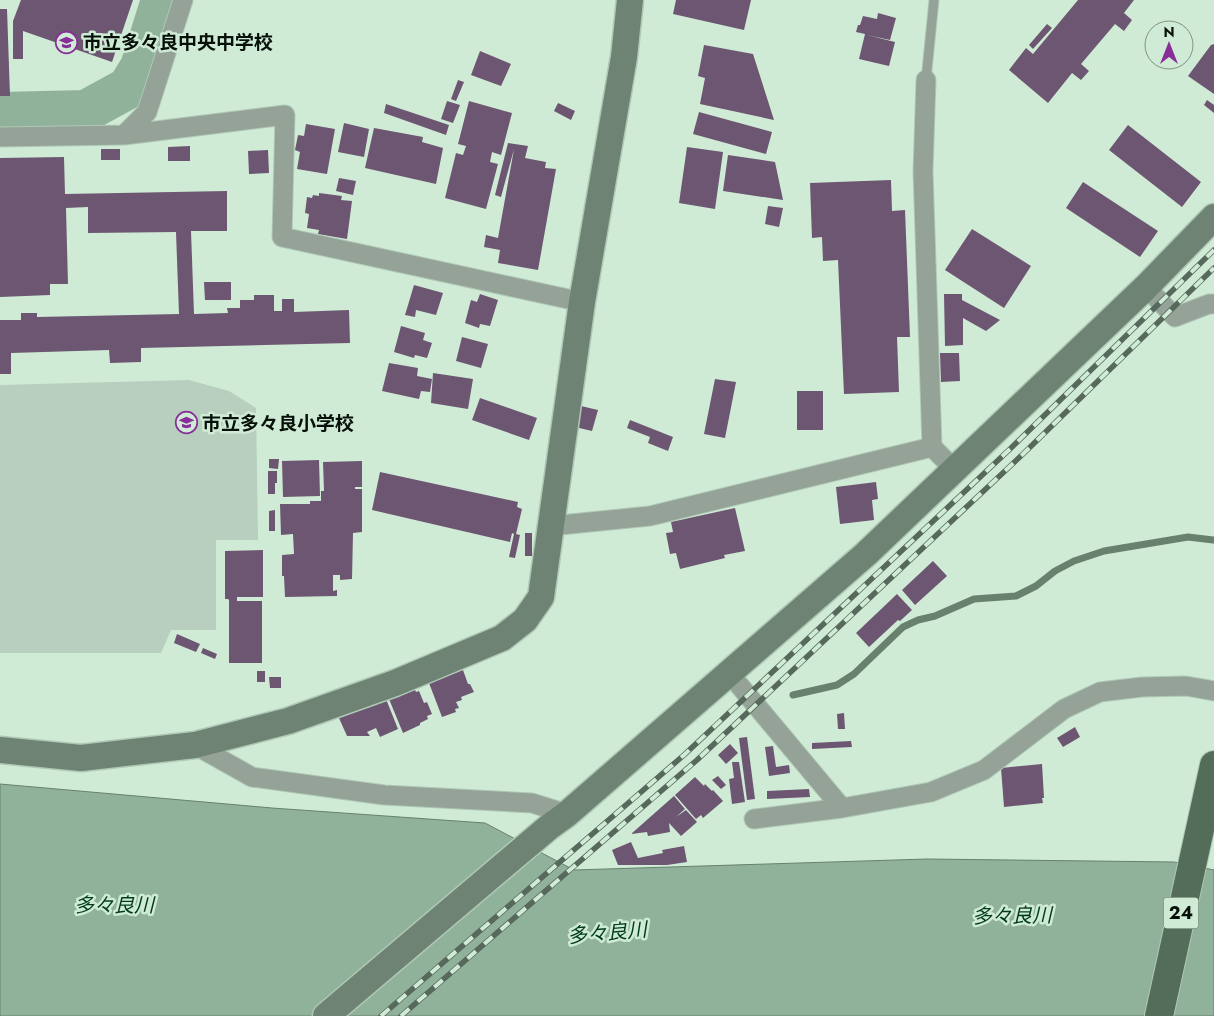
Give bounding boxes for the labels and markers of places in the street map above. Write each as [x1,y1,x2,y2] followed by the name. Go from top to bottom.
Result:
[83,29,273,56] place label: 市立多々良中央中学校
[55,30,79,54] school or university icon: 市立多々良中央中学校
[202,410,354,437] place label: 市立多々良小学校
[174,411,198,435] school or university icon: 市立多々良小学校

